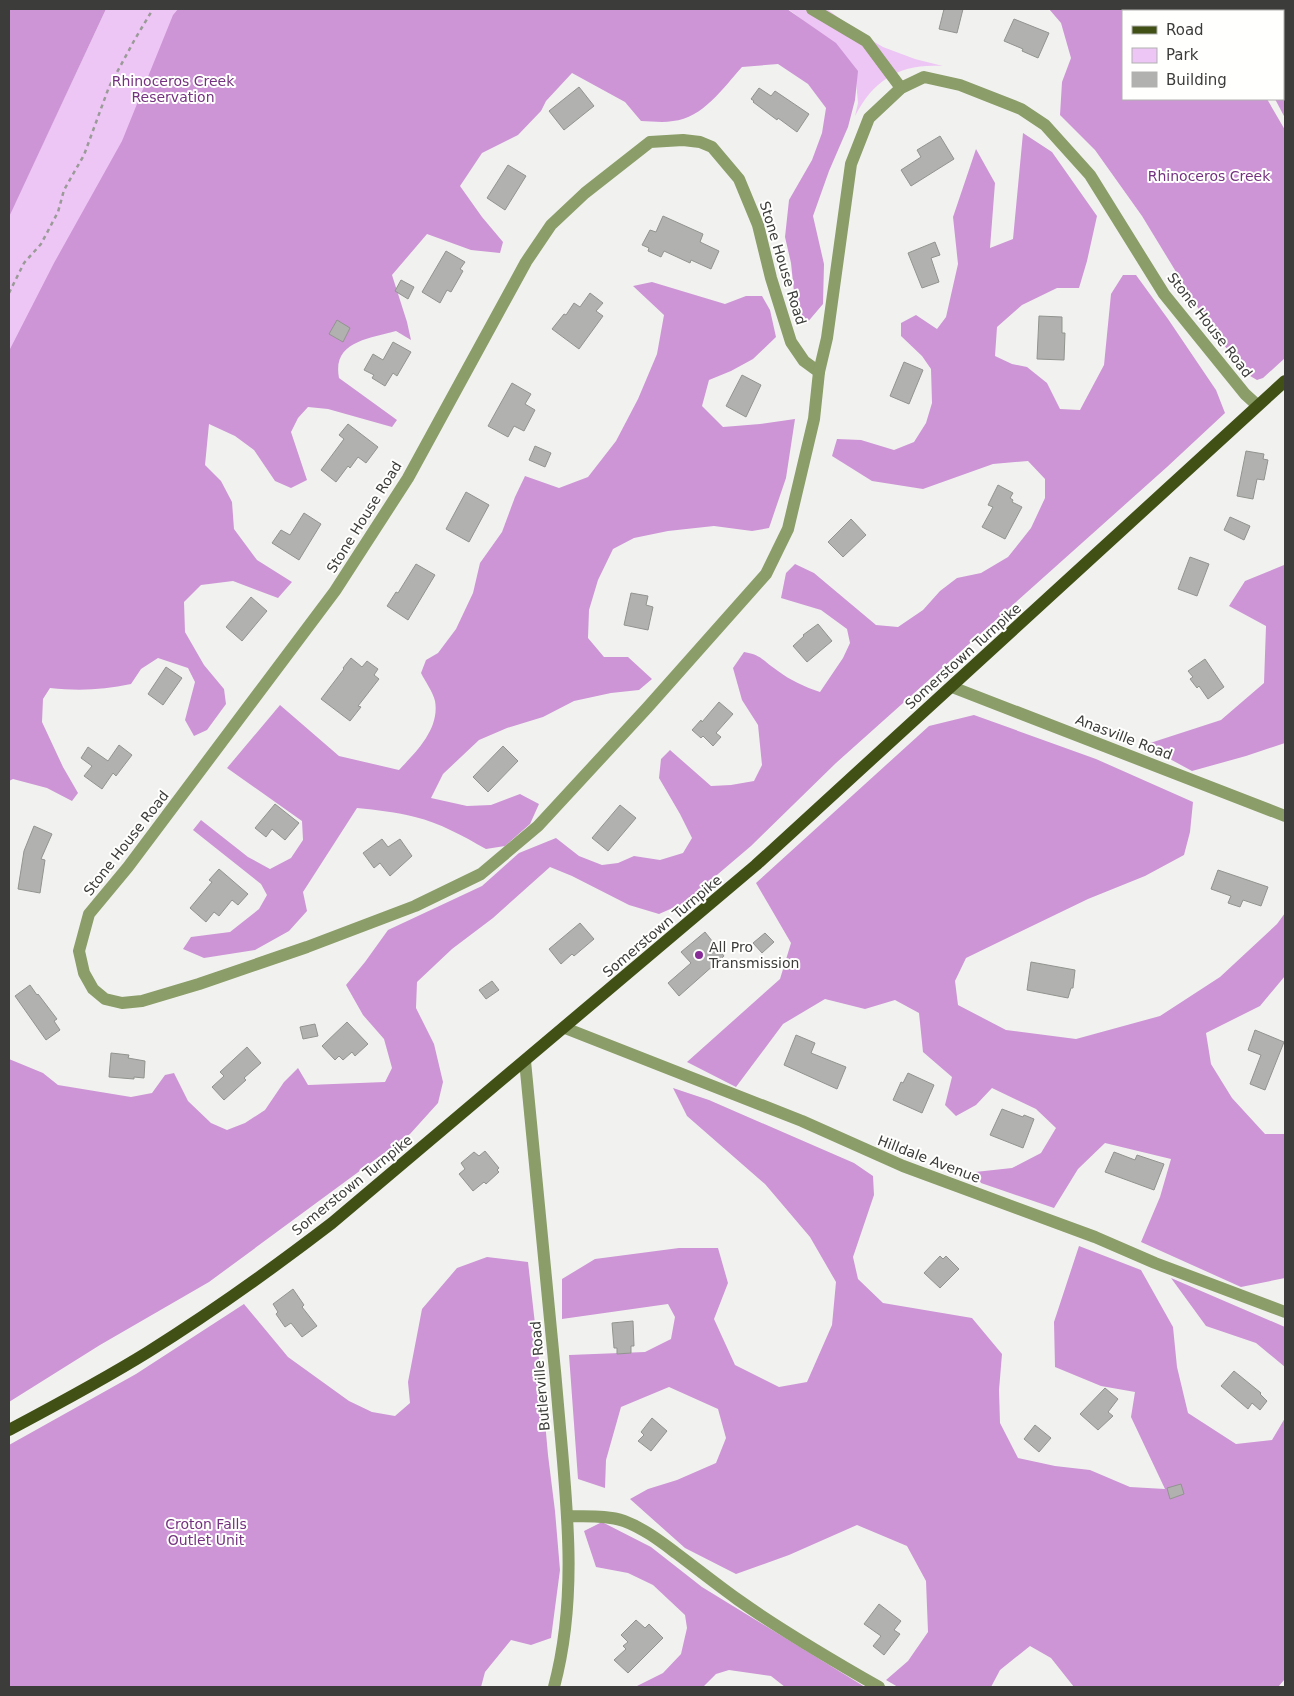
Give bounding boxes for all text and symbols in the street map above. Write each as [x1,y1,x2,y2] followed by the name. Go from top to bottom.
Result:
[1122,10,1284,100] legend
[1166,21,1204,39] text: Road
[1166,46,1199,64] text: Park
[1166,71,1227,89] text: Building
[112,73,235,105] park label: Rhinoceros Creek Reservation
[1148,168,1271,184] park label: Rhinoceros Creek
[757,199,809,327] street label: Stone House Road
[1164,270,1256,380] street label: Stone House Road
[323,458,405,576] street label: Stone House Road
[902,600,1024,712] street label: Somerstown Turnpike
[1073,711,1175,763] street label: Anasville Road
[80,788,172,898] street label: Stone House Road
[599,872,725,980] street label: Somerstown Turnpike
[708,939,799,971] place label: All Pro Transmission
[693,949,705,961] marker: All Pro Transmission
[289,1132,415,1238] street label: Somerstown Turnpike
[875,1132,983,1186] street label: Hilldale Avenue
[527,1320,553,1432] street label: Butlerville Road
[165,1516,247,1548] park label: Croton Falls Outlet Unit

